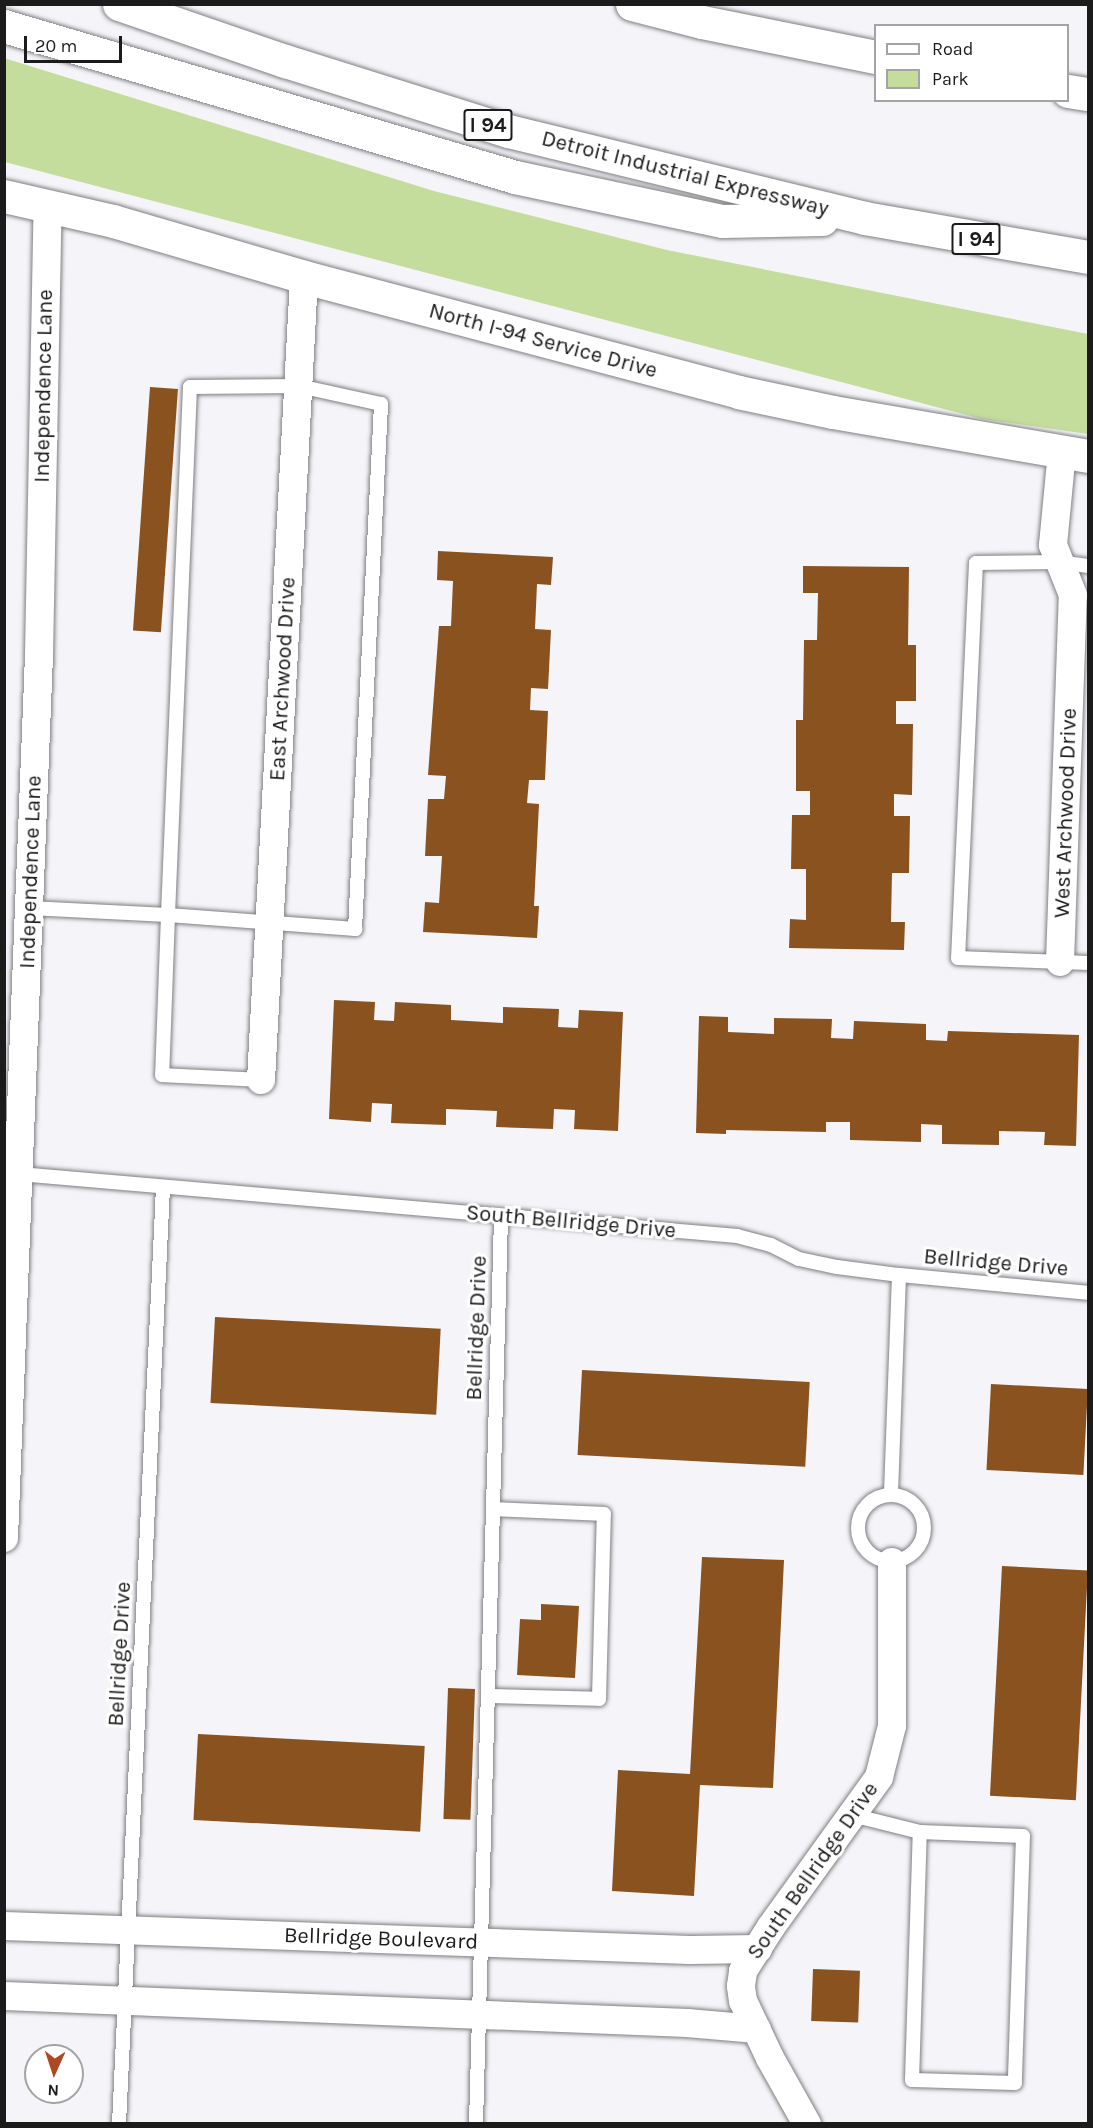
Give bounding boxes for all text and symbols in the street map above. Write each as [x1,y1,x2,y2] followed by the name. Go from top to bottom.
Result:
[27,24,124,62] scale bar
[874,24,1069,102] legend
[35,35,77,57] text: 20 m
[932,38,973,60] text: Road
[932,68,969,90] text: Park
[462,107,514,143] road number: I 94
[539,126,831,222] street label: Detroit Industrial Expressway
[950,221,1002,257] road number: I 94
[29,289,59,483] street label: Independence Lane
[426,298,660,384] street label: North I-94 Service Drive
[264,576,302,782] street label: East Archwood Drive
[1049,708,1083,918] street label: West Archwood Drive
[14,775,48,969] street label: Independence Lane
[465,1200,677,1244] street label: South Bellridge Drive
[923,1244,1069,1282] street label: Bellridge Drive
[461,1255,493,1401] street label: Bellridge Drive
[103,1581,137,1727] street label: Bellridge Drive
[742,1777,884,1965] street label: South Bellridge Drive
[283,1922,479,1956] street label: Bellridge Boulevard
[24,2044,84,2104] north arrow
[47,2081,59,2100] text: N

